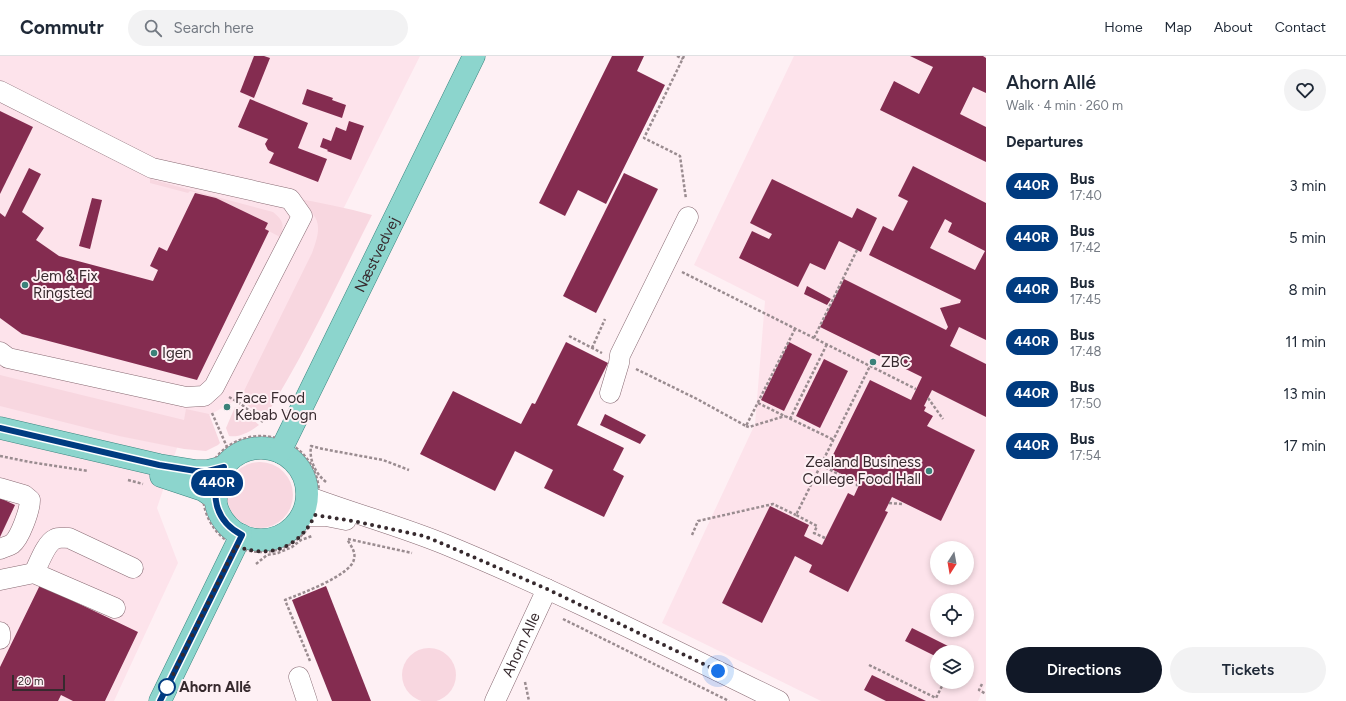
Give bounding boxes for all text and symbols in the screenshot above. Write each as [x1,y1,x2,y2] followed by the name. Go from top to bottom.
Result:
[128,10,408,46] search box
[20,16,104,39] text: Commutr
[142,17,164,39] icon: search
[174,19,254,37] text: Search here
[1104,19,1143,36] text: Home
[1165,19,1192,36] text: Map
[1214,19,1253,36] text: About
[1275,19,1326,36] text: Contact
[1284,69,1326,111] button: heart
[1006,71,1096,94] text: Ahorn Allé
[1006,98,1123,113] text: Walk · 4 min · 260 m
[1006,133,1083,151] text: Departures
[1070,170,1095,188] text: Bus
[1014,177,1050,194] text: 440R
[1290,177,1326,195] text: 3 min
[1070,188,1102,203] text: 17:40
[351,214,403,295] street label: Næstvedvej
[1070,222,1095,240] text: Bus
[1014,229,1050,246] text: 440R
[1289,229,1326,247] text: 5 min
[1070,240,1101,255] text: 17:42
[33,267,98,302] place label: Jem & Fix Ringsted
[1070,274,1095,292] text: Bus
[20,280,30,290] marker: Jem & Fix Ringsted
[1014,281,1050,298] text: 440R
[1288,281,1326,299] text: 8 min
[1070,292,1101,307] text: 17:45
[1070,326,1095,344] text: Bus
[1014,333,1050,350] text: 440R
[1285,333,1326,351] text: 11 min
[162,344,191,362] place label: Igen
[1070,344,1102,359] text: 17:48
[149,348,159,358] marker: Igen
[881,353,911,371] place label: ZBC
[868,357,878,367] marker: ZBC
[1070,378,1095,396] text: Bus
[1014,385,1050,402] text: 440R
[1283,385,1326,403] text: 13 min
[235,389,317,424] place label: Face Food Kebab Vogn
[1070,396,1101,411] text: 17:50
[222,402,232,412] marker: Face Food Kebab Vogn
[1070,430,1095,448] text: Bus
[1014,437,1050,454] text: 440R
[1283,437,1326,455] text: 17 min
[1070,448,1101,463] text: 17:54
[803,453,921,488] place label: Zealand Business College Food Hall
[924,466,934,476] marker: Zealand Business College Food Hall
[189,470,245,496] line badge: 440R
[199,474,235,491] text: 440R
[930,541,974,585] north arrow
[930,541,974,689] map controls
[930,593,974,637] button: locate
[498,610,544,680] street label: Ahorn Alle
[930,645,974,689] button: layers
[1006,647,1162,693] button: Directions
[1170,647,1326,693] button: Tickets
[708,661,728,681] your location
[12,673,65,692] scale bar
[18,675,43,688] text: 20 m
[158,678,176,696] marker: Ahorn Allé
[179,678,252,696] place label: Ahorn Allé

